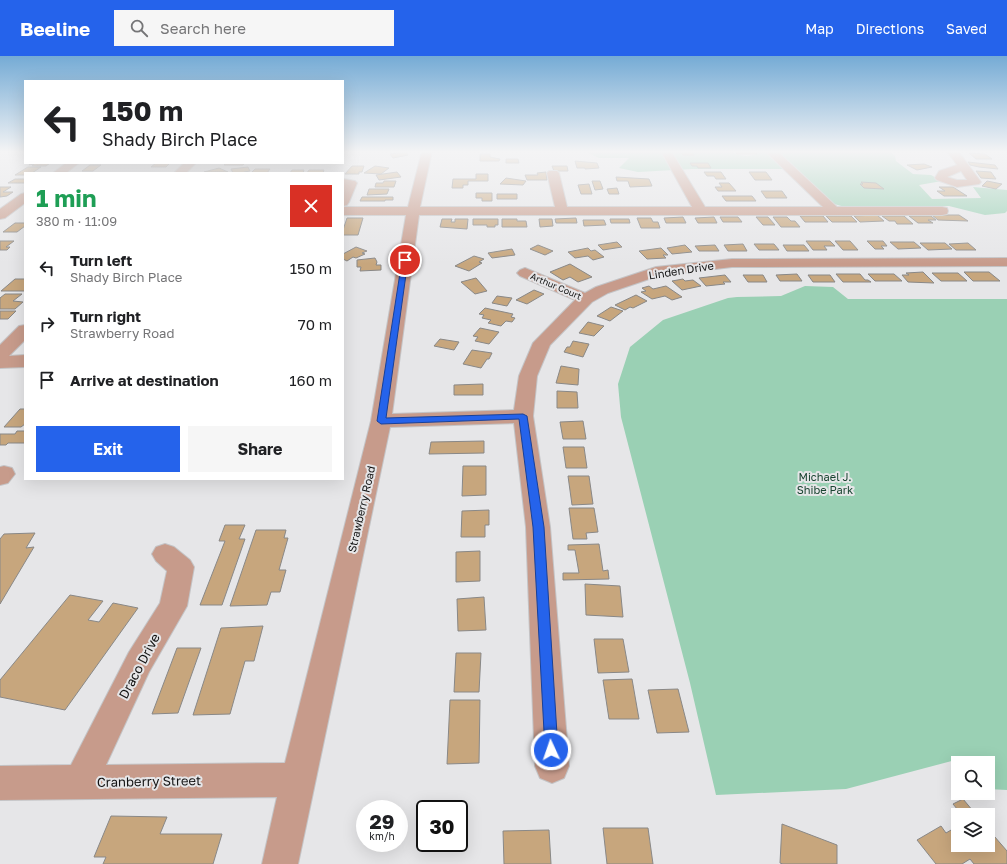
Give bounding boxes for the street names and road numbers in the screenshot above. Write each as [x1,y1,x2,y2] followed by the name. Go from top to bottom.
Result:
[647,258,715,282] street label: Linden Drive
[529,270,584,302] street label: Arthur Court
[345,464,377,554] street label: Strawberry Road
[115,631,163,701] street label: Draco Drive
[97,772,201,790] street label: Cranberry Street

